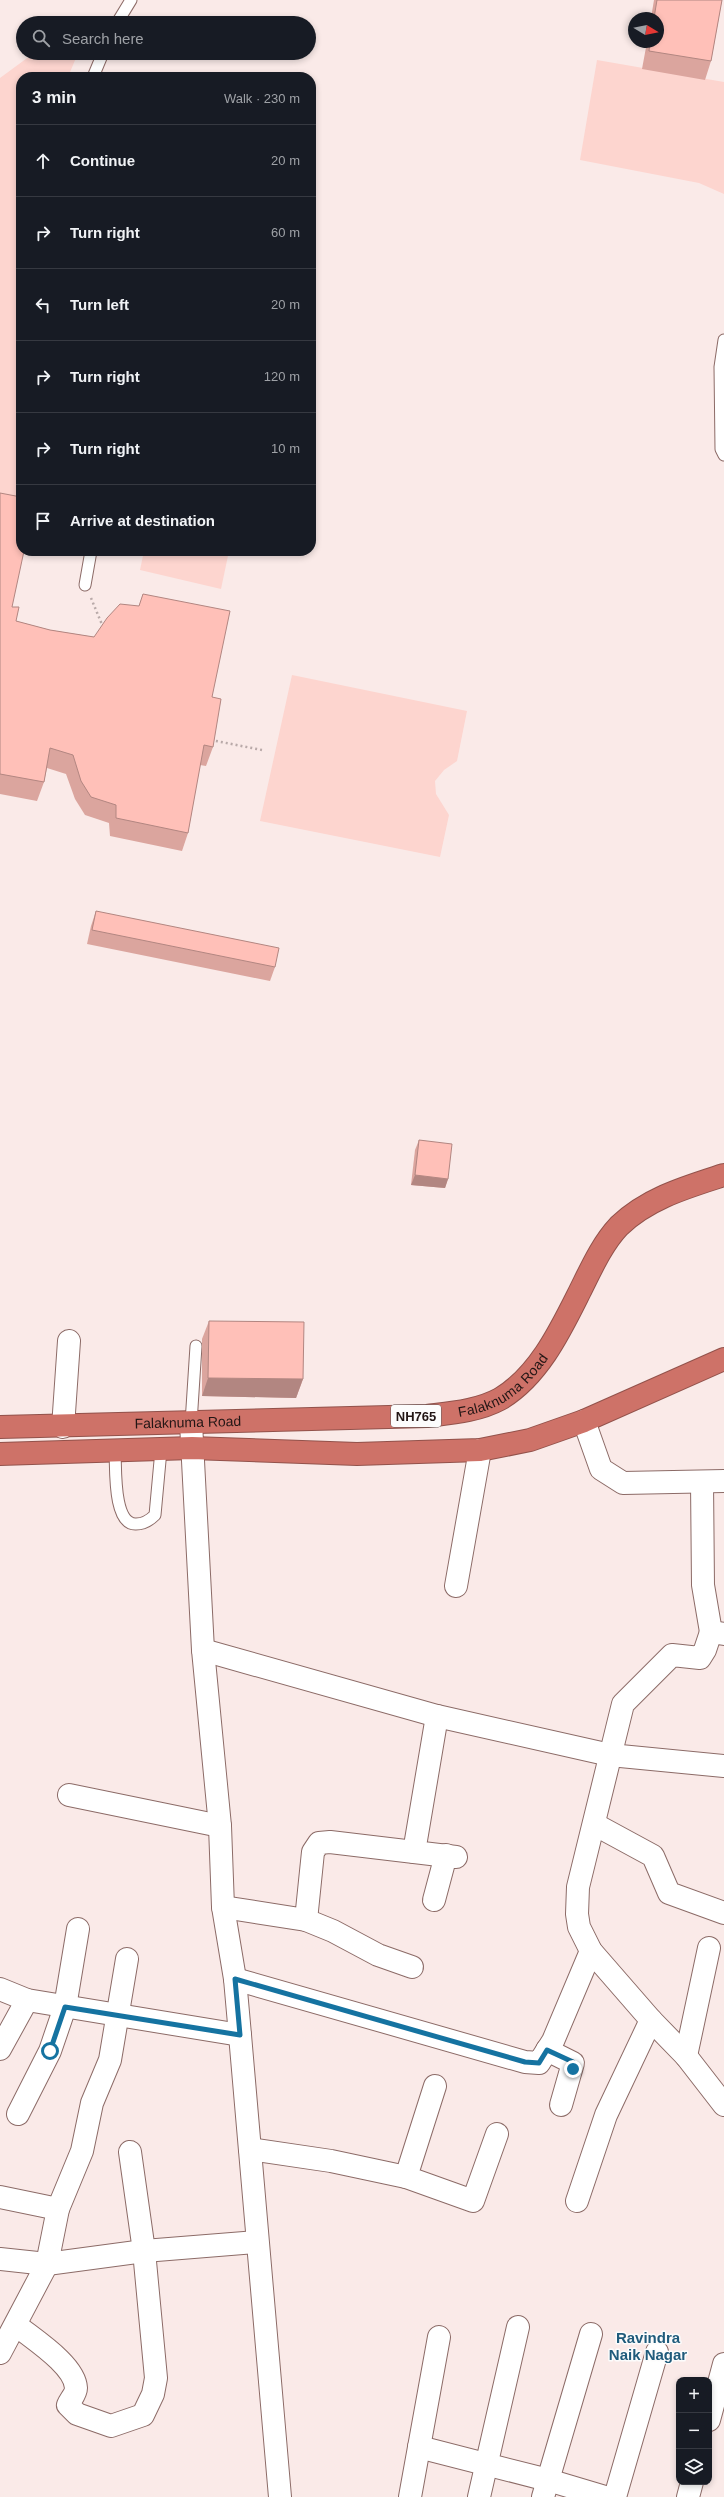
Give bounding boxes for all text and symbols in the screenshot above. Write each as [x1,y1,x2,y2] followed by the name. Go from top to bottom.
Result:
[628,12,664,48] north arrow
[16,16,316,60] search box
[30,27,52,49] icon: search
[62,30,144,47] text: Search here
[32,88,76,107] text: 3 min
[224,91,300,106] text: Walk · 230 m
[32,150,54,172] icon: ahead
[70,152,135,169] text: Continue
[271,153,300,168] text: 20 m
[32,222,54,244] icon: right
[70,224,140,241] text: Turn right
[271,225,300,240] text: 60 m
[32,294,54,316] icon: left
[70,296,129,313] text: Turn left
[271,297,300,312] text: 20 m
[32,366,54,388] icon: right
[70,368,140,385] text: Turn right
[264,369,300,384] text: 120 m
[32,438,54,460] icon: right
[70,440,140,457] text: Turn right
[271,441,300,456] text: 10 m
[32,510,54,532] icon: arrive
[70,512,215,529] text: Arrive at destination
[457,1351,551,1420] street label: Falaknuma Road
[391,1405,441,1427] road number: NH765
[134,1413,242,1432] street label: Falaknuma Road
[41,2042,59,2060] route start
[564,2060,582,2078] route end
[609,2329,687,2363] district label: Ravindra Naik Nagar
[676,2377,712,2485] map controls
[676,2377,712,2413] button: +
[676,2413,712,2449] button: −
[676,2449,712,2485] button: layers

